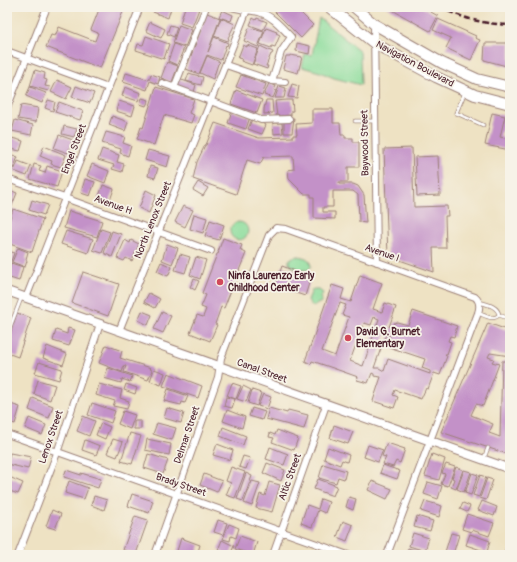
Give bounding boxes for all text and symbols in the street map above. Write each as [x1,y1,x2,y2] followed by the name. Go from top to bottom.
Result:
[374,38,456,90] street label: Navigation Boulevard
[358,109,372,176] street label: Baywood Street
[59,121,89,176] street label: Engel Street
[132,179,174,260] street label: North Lenox Street
[93,193,133,217] street label: Avenue H
[363,242,401,264] street label: Avenue I
[228,270,315,294] place label: Ninfa Laurenzo Early Childhood Center
[215,277,225,287] marker: Ninfa Laurenzo Early Childhood Center
[356,326,421,350] place label: David G. Burnet Elementary
[343,333,353,343] marker: David G. Burnet Elementary
[235,356,290,386] street label: Canal Street
[172,404,203,465] street label: Delmar Street
[36,408,66,465] street label: Lenox Street
[276,451,304,502] street label: Altic Street
[154,471,209,500] street label: Brady Street

